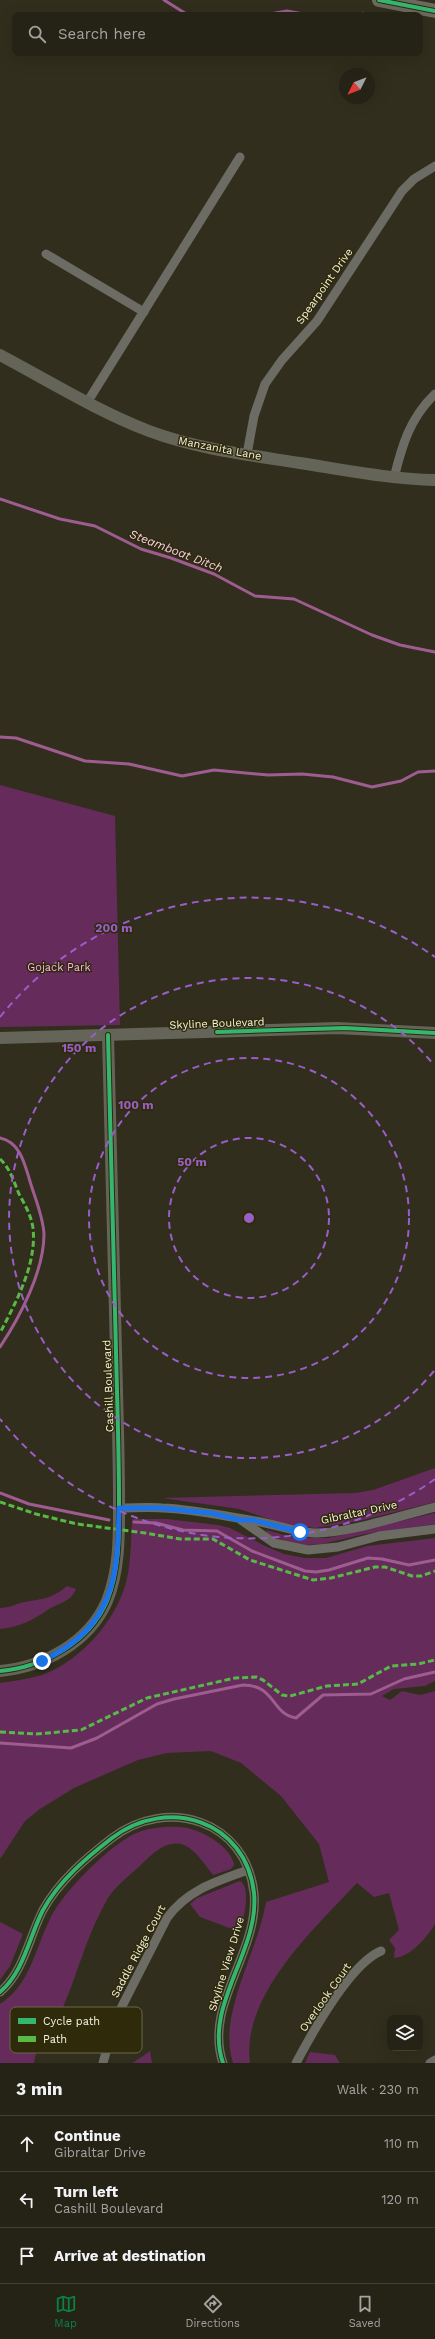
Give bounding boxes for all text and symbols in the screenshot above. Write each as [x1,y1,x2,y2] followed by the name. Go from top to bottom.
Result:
[12,12,423,56] search box
[26,23,48,45] icon: search
[58,25,146,43] text: Search here
[339,68,375,104] north arrow
[293,246,355,327] street label: Spearpoint Drive
[177,434,263,463] street label: Manzanita Lane
[127,527,225,575] water label: Steamboat Ditch
[95,921,133,935] text: 200 m
[27,961,91,974] park label: Gojack Park
[169,1015,265,1032] street label: Skyline Boulevard
[62,1041,96,1055] text: 150 m
[118,1098,154,1112] text: 100 m
[177,1155,207,1169] text: 50 m
[242,1211,256,1225] centre of rings
[100,1340,117,1432] street label: Cashill Boulevard
[320,1498,398,1527] street label: Gibraltar Drive
[291,1523,309,1541] route start
[33,1652,51,1670] route end
[108,1902,169,2000] street label: Saddle Ridge Court
[206,1915,247,2013] street label: Skyline View Drive
[297,1960,354,2034] street label: Overlook Court
[10,2007,142,2053] legend
[43,2015,100,2028] text: Cycle path
[387,2015,423,2051] map controls
[387,2015,423,2051] button: layers
[43,2033,67,2046] text: Path
[16,2079,62,2099] text: 3 min
[337,2082,419,2097] text: Walk · 230 m
[54,2127,121,2145] text: Continue
[16,2133,38,2155] icon: ahead
[384,2136,419,2151] text: 110 m
[54,2145,146,2160] text: Gibraltar Drive
[54,2183,118,2201] text: Turn left
[16,2189,38,2211] icon: left
[381,2192,419,2207] text: 120 m
[54,2201,163,2216] text: Cashill Boulevard
[16,2245,38,2267] icon: arrive
[54,2247,206,2265] text: Arrive at destination
[54,2293,77,2330] tab: Map
[186,2293,240,2330] tab: Directions
[349,2293,381,2330] tab: Saved

